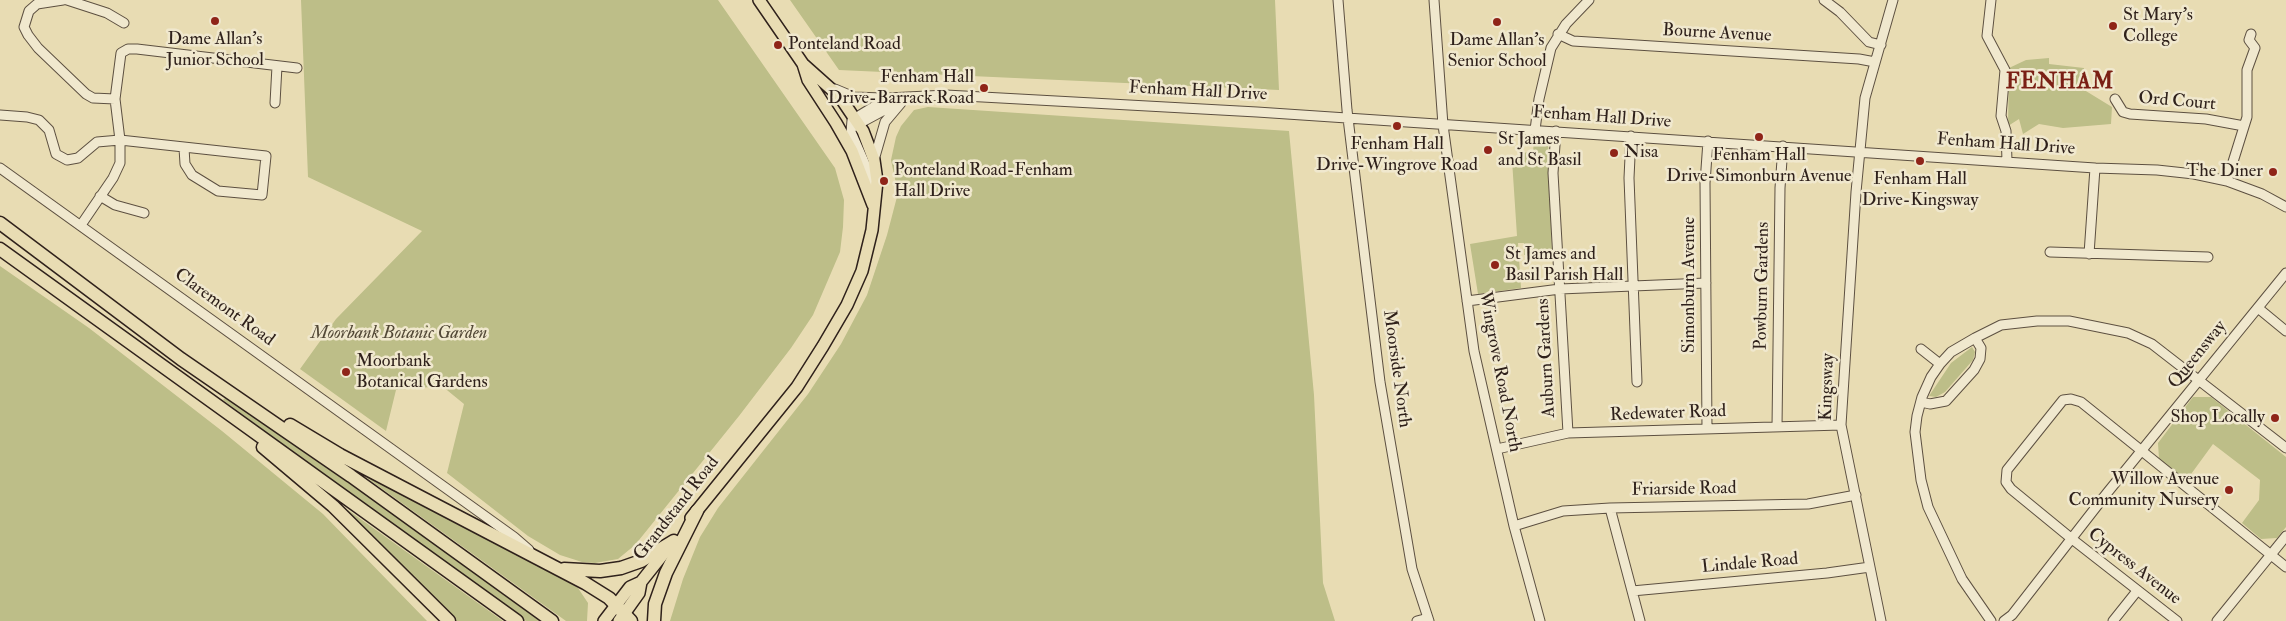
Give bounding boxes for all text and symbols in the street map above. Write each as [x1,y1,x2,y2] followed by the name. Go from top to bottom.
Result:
[2123,5,2193,48] place label: St Mary's College
[209,15,221,27] marker: Dame Allan's Junior School
[1491,16,1503,28] marker: Dame Allan's Senior School
[1662,20,1772,48] street label: Bourne Avenue
[2107,20,2119,32] marker: St Mary's College
[166,29,264,72] place label: Dame Allan's Junior School
[1447,30,1547,72] place label: Dame Allan's Senior School
[788,34,901,56] place label: Ponteland Road
[772,39,784,51] marker: Ponteland Road
[828,67,974,110] place label: Fenham Hall Drive-Barrack Road
[2005,70,2115,96] district label: FENHAM
[1128,78,1268,106] street label: Fenham Hall Drive
[978,82,990,94] marker: Fenham Hall Drive-Barrack Road
[2137,88,2217,116] street label: Ord Court
[1532,102,1672,134] street label: Fenham Hall Drive
[1391,120,1403,132] marker: Fenham Hall Drive-Wingrove Road
[1498,129,1582,172] place label: St James and St Basil
[1936,129,2076,161] street label: Fenham Hall Drive
[1753,131,1765,143] marker: Fenham Hall Drive-Simonburn Avenue
[1316,134,1478,176] place label: Fenham Hall Drive-Wingrove Road
[1624,142,1658,164] place label: Nisa
[1482,144,1494,156] marker: St James and St Basil
[1666,145,1852,188] place label: Fenham Hall Drive-Simonburn Avenue
[1608,147,1620,159] marker: Nisa
[1914,155,1926,167] marker: Fenham Hall Drive-Kingsway
[894,160,1073,202] place label: Ponteland Road-Fenham Hall Drive
[2186,161,2263,183] place label: The Diner
[2267,166,2279,178] marker: The Diner
[1862,169,1978,212] place label: Fenham Hall Drive-Kingsway
[878,175,890,187] marker: Ponteland Road-Fenham Hall Drive
[1679,217,1701,353] street label: Simonburn Avenue
[1751,222,1775,350] street label: Powburn Gardens
[1505,244,1623,286] place label: St James and Basil Parish Hall
[1489,259,1501,271] marker: St James and Basil Parish Hall
[170,264,278,352] street label: Claremont Road
[1473,290,1525,454] street label: Wingrove Road North
[1533,298,1561,418] street label: Auburn Gardens
[1377,309,1415,429] street label: Moorside North
[2164,317,2232,393] street label: Queensway
[311,323,487,345] park label: Moorbank Botanic Garden
[356,351,488,394] place label: Moorbank Botanical Gardens
[1816,353,1840,421] street label: Kingsway
[340,366,352,378] marker: Moorbank Botanical Gardens
[1609,401,1727,427] street label: Redewater Road
[2170,407,2265,429] place label: Shop Locally
[2269,412,2281,424] marker: Shop Locally
[630,453,724,565] street label: Grandstand Road
[2069,469,2219,512] place label: Willow Avenue Community Nursery
[1631,478,1737,502] street label: Friarside Road
[2223,484,2235,496] marker: Willow Avenue Community Nursery
[2083,524,2185,610] street label: Cypress Avenue
[1701,549,1799,579] street label: Lindale Road

